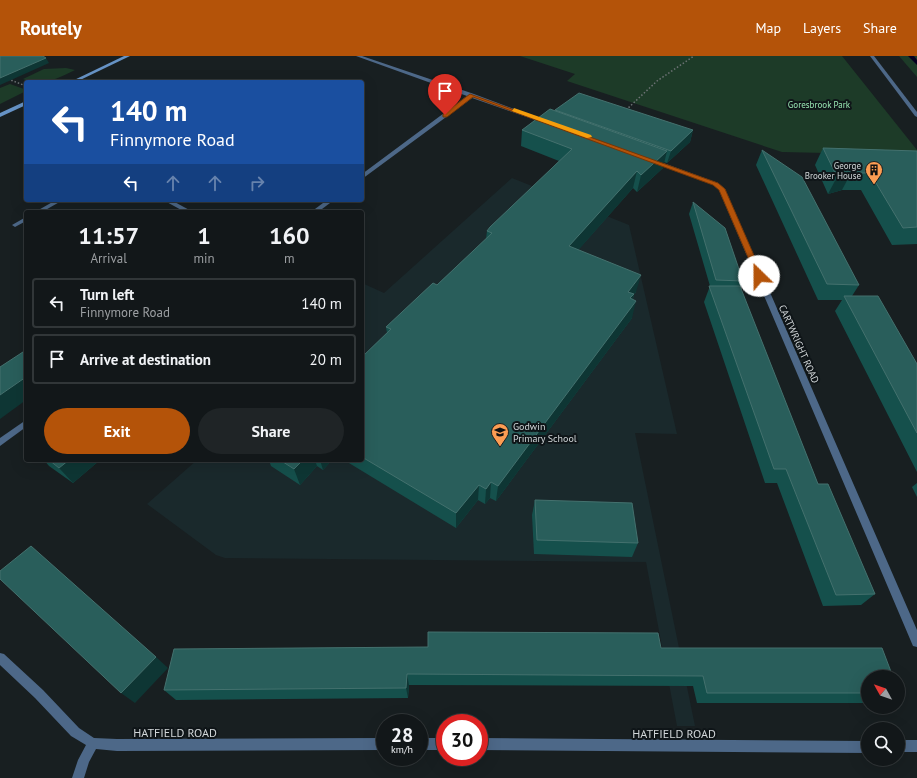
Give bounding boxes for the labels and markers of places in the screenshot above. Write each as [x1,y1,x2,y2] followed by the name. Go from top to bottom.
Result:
[428,74,462,115] pin
[805,160,861,181] place label: George Brooker House
[864,160,884,185] building icon: George Brooker House
[513,420,577,445] place label: Godwin Primary School
[490,422,510,447] school or university icon: Godwin Primary School

